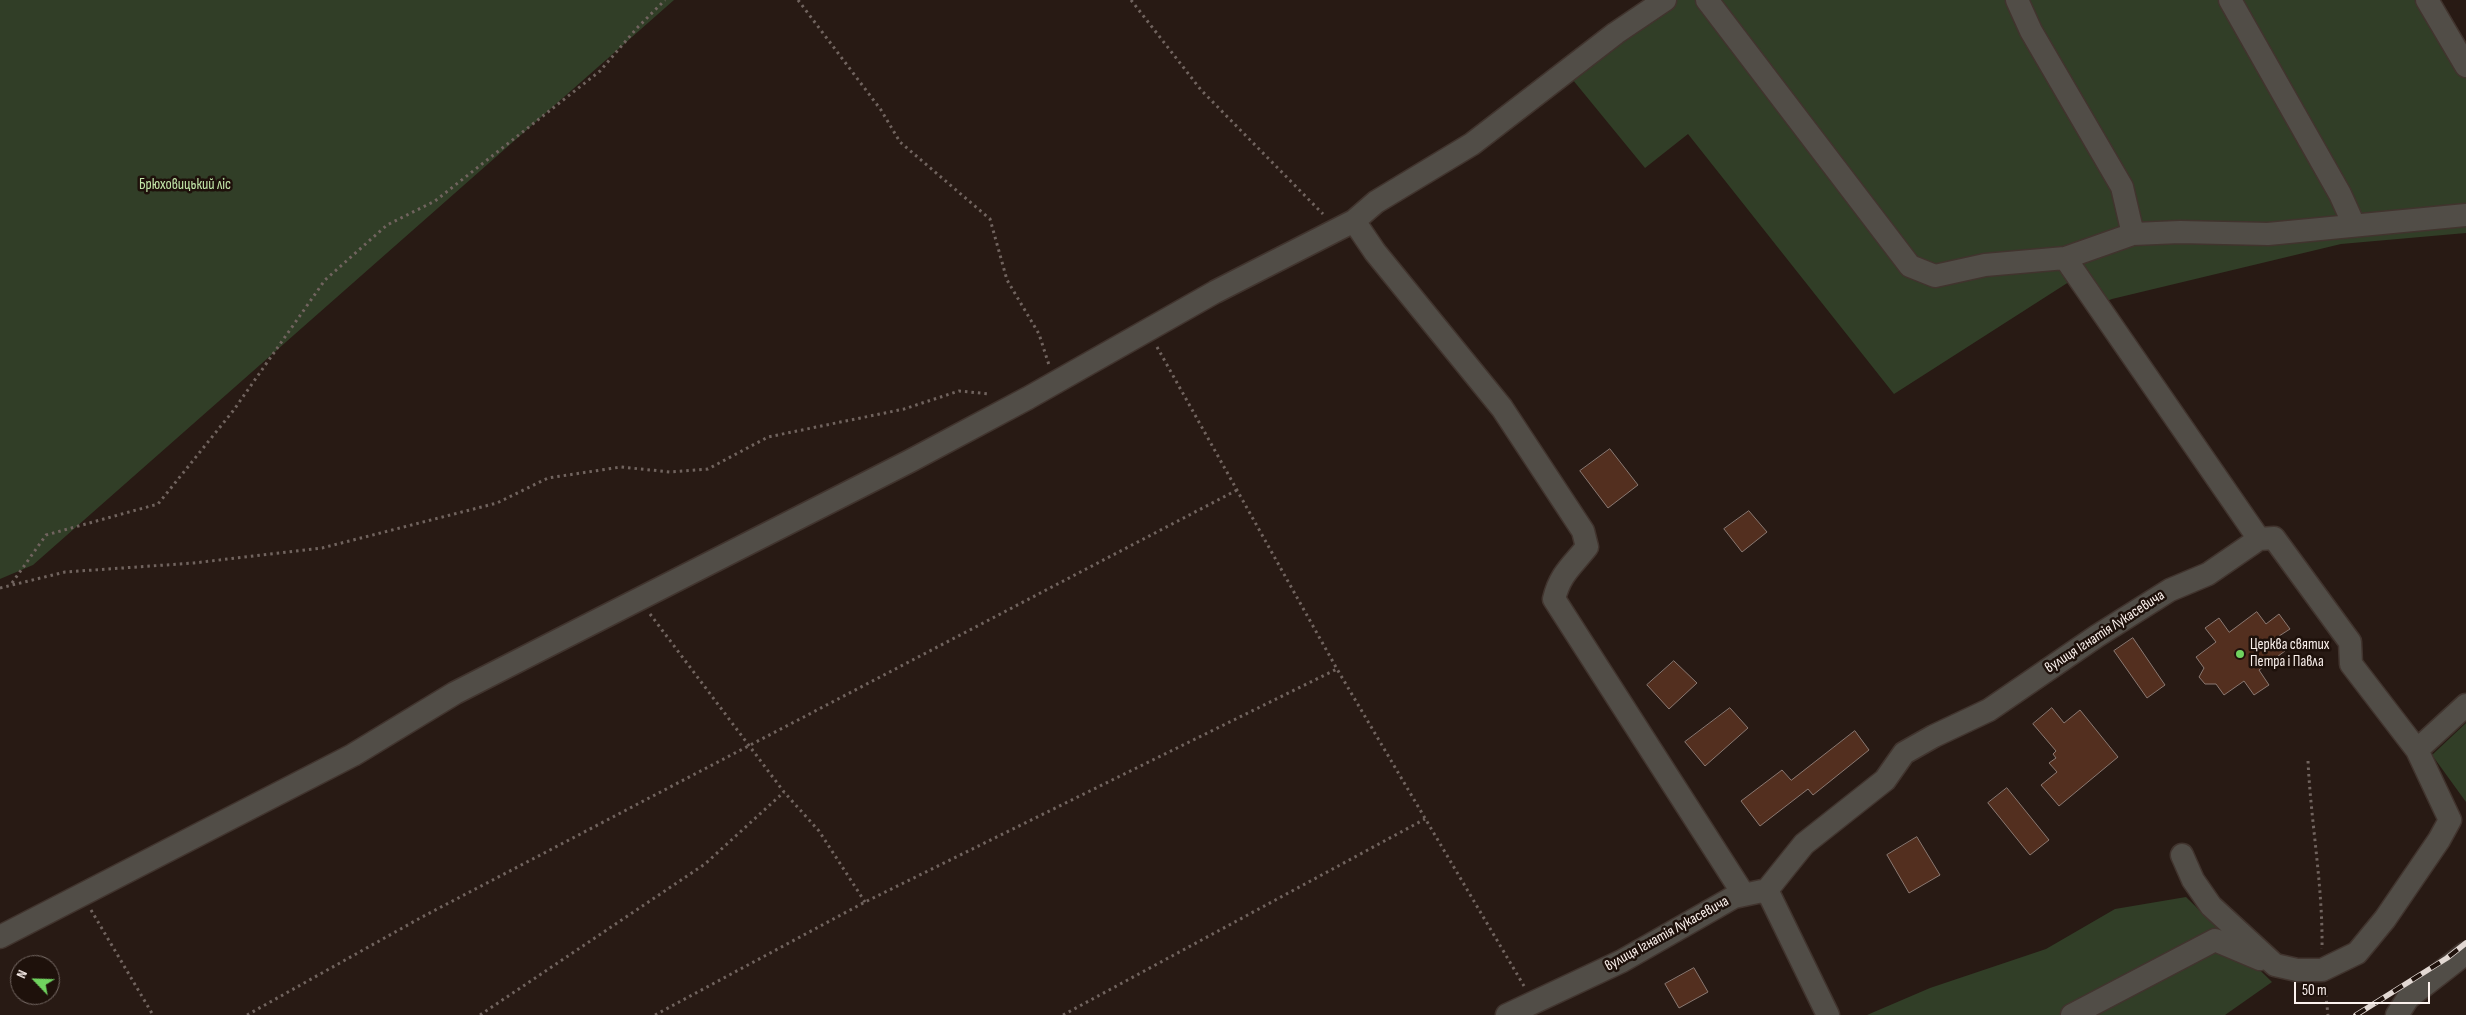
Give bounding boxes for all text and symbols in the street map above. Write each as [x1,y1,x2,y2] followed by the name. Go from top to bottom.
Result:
[139,176,231,194] park label: Брюховицький ліс
[2042,587,2168,677] street label: вулиця Ігнатія Лукасевича
[2250,636,2329,671] place label: Церква святих Петра і Павла
[2234,648,2246,660] marker: Церква святих Петра і Павла
[1602,892,1732,976] street label: вулиця Ігнатія Лукасевича
[10,955,60,1005] north arrow
[12,967,31,981] text: N
[2296,972,2432,1004] scale bar
[2302,981,2327,1000] text: 50 m

